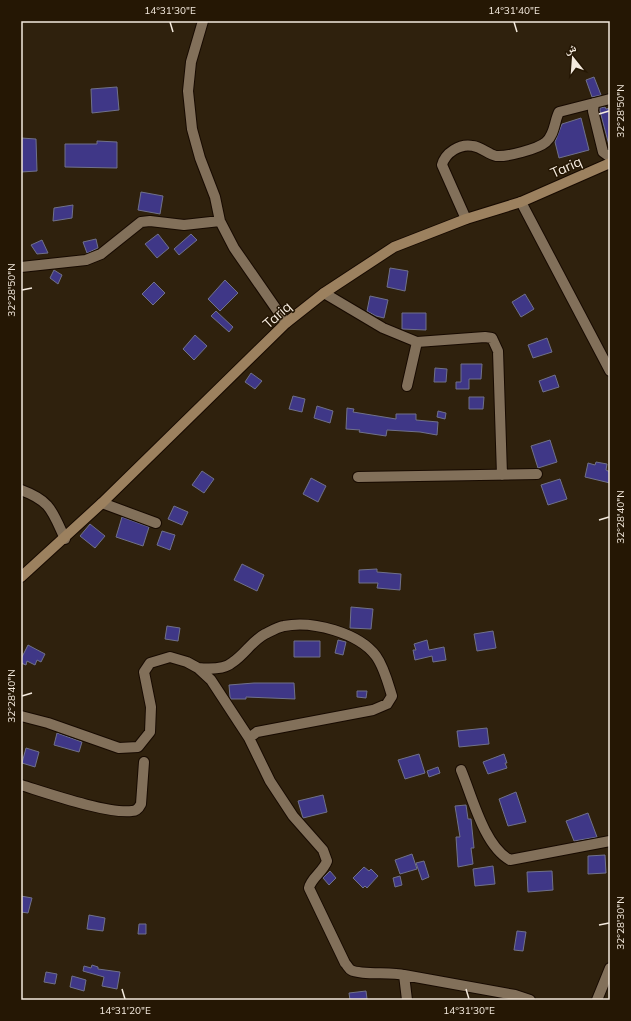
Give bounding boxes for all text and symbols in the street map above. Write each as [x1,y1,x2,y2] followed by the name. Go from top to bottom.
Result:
[144,4,196,17] text: 14°31'30"E
[488,4,540,17] text: 14°31'40"E
[553,38,593,78] north arrow
[562,40,578,58] text: ش
[614,84,627,138] text: 32°28'50"N
[547,152,585,182] street label: Tariq
[5,263,18,317] text: 32°28'50"N
[259,297,295,333] street label: Tariq
[614,490,627,544] text: 32°28'40"N
[5,669,18,723] text: 32°28'40"N
[614,896,627,950] text: 32°28'30"N
[99,1004,151,1017] text: 14°31'20"E
[443,1004,495,1017] text: 14°31'30"E

